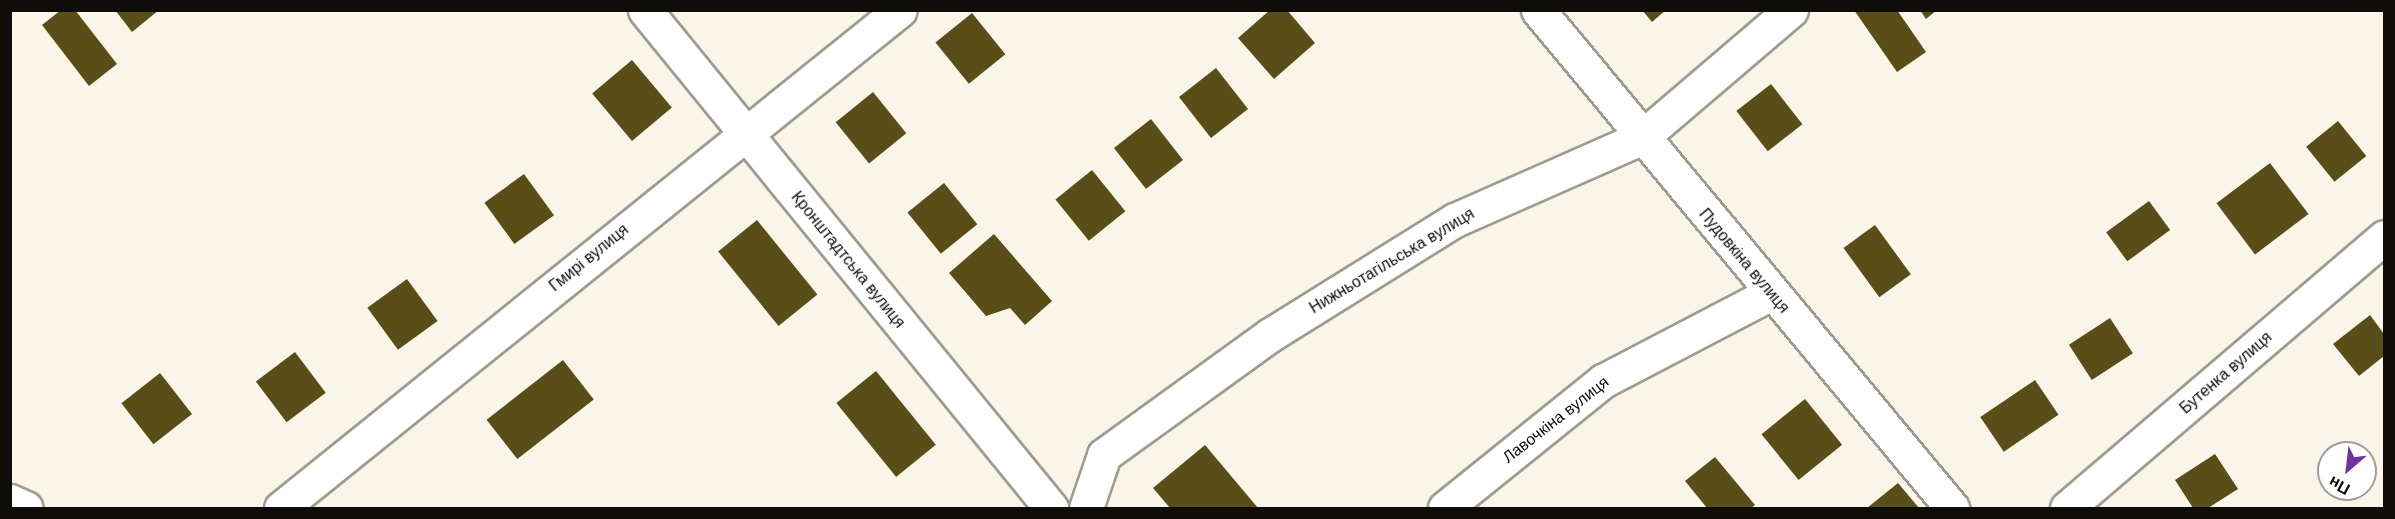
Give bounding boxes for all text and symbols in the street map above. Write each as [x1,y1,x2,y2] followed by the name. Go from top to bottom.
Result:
[787,188,909,332] street label: Кронштадтська вулиця
[1306,204,1478,318] street label: Нижньотагільська вулиця
[1695,205,1793,317] street label: Пудовкіна вулиця
[545,220,633,296] street label: Гмирі вулиця
[2176,328,2276,418] street label: Бутенка вулиця
[1499,373,1613,467] street label: Лавочкіна вулиця
[2317,441,2377,501] north arrow
[2326,473,2353,498] text: Пн

